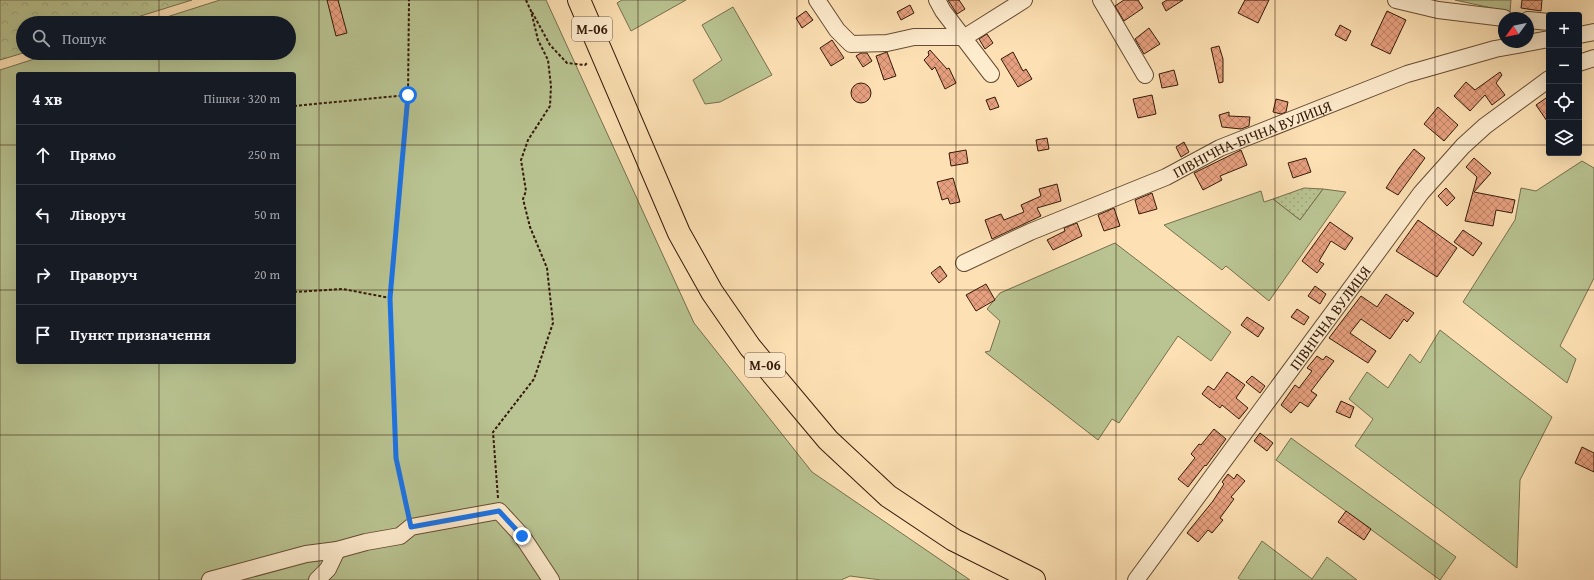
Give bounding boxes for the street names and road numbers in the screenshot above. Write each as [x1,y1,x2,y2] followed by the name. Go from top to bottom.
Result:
[572,17,612,41] road number: М-06
[1169,94,1334,182] street label: ПІВНІЧНА-БІЧНА ВУЛИЦЯ
[1284,261,1375,374] street label: ПІВНІЧНА ВУЛИЦЯ
[745,353,785,377] road number: М-06

